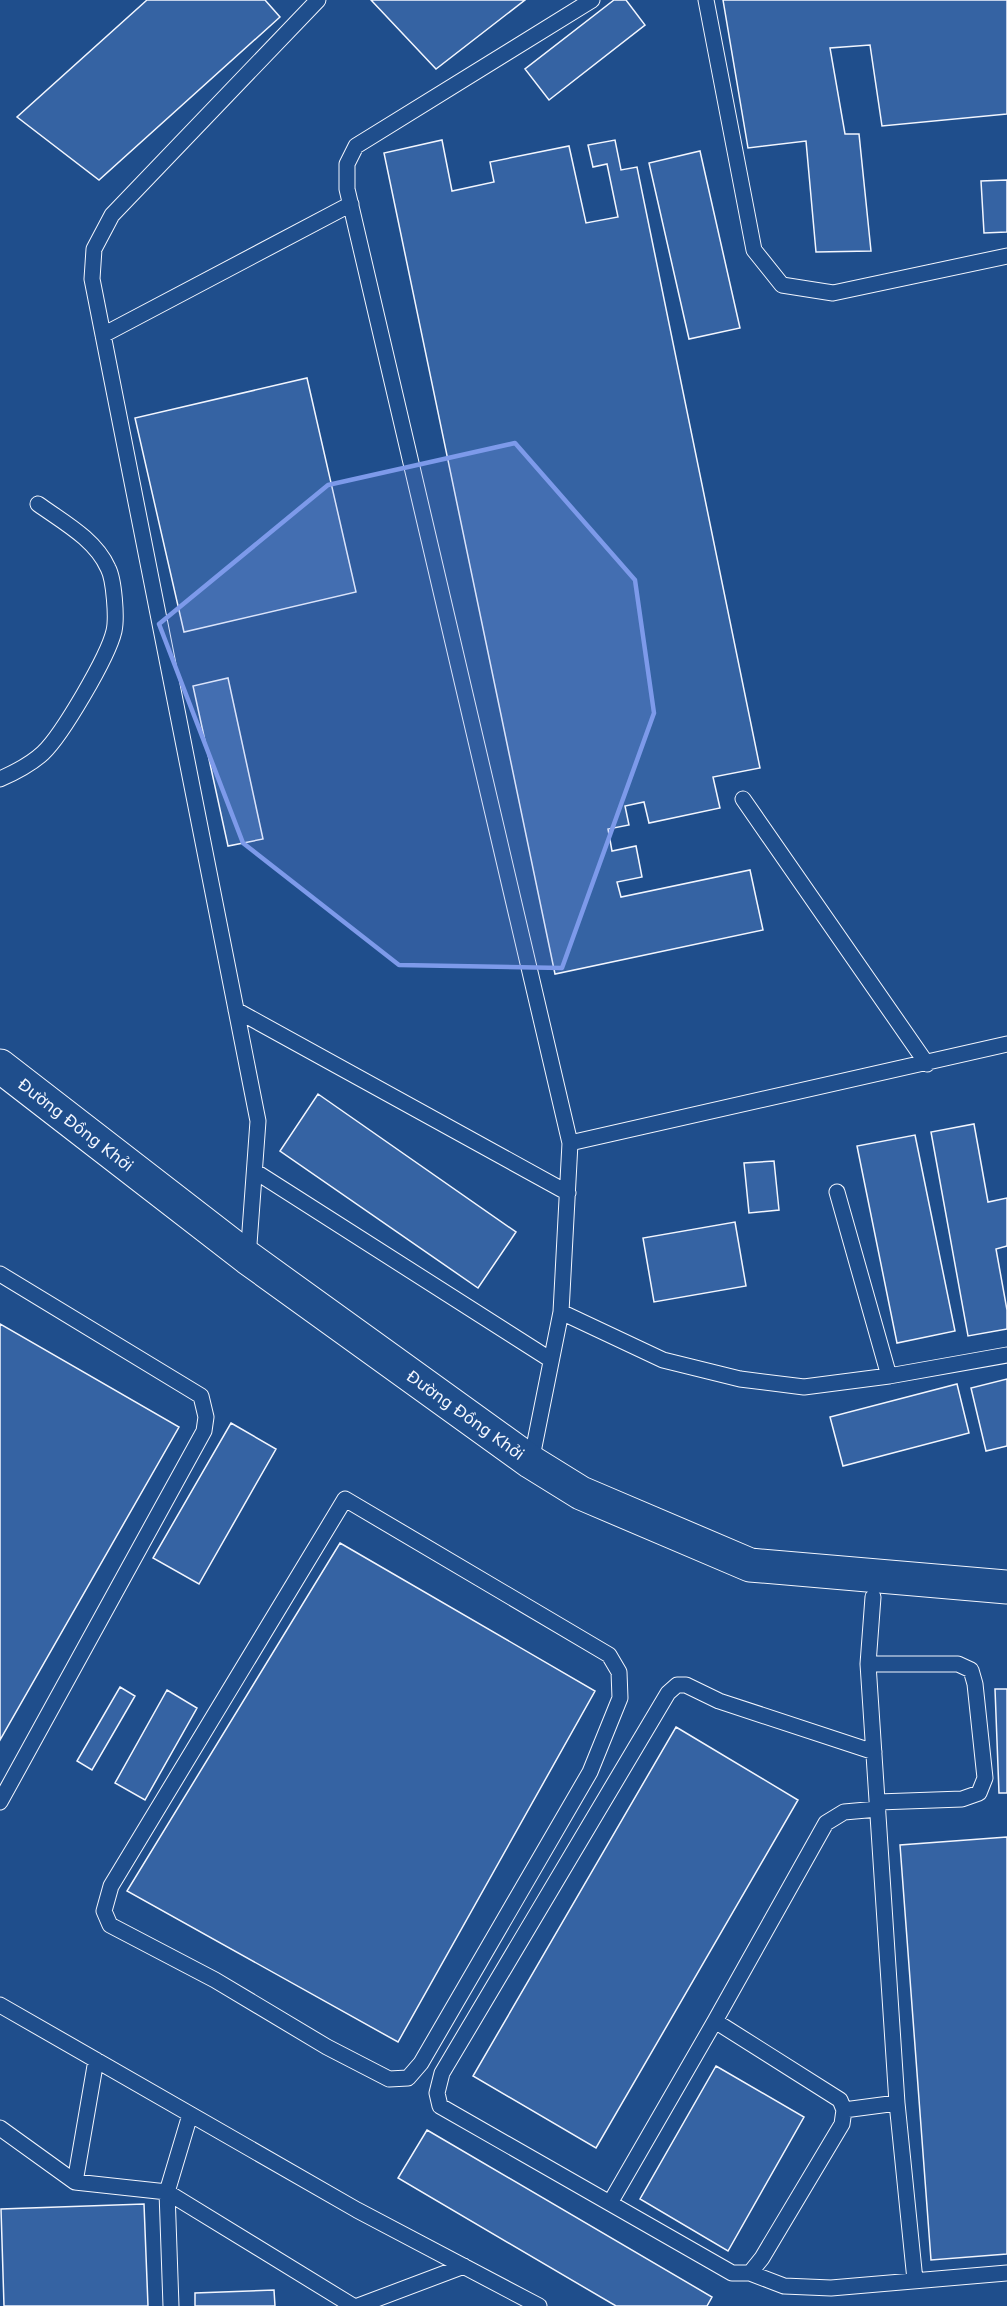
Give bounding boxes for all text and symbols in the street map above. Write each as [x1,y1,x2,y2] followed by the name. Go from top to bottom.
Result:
[14,1075,137,1176] street label: Đường Đồng Khởi
[403,1367,528,1464] street label: Đường Đồng Khởi

